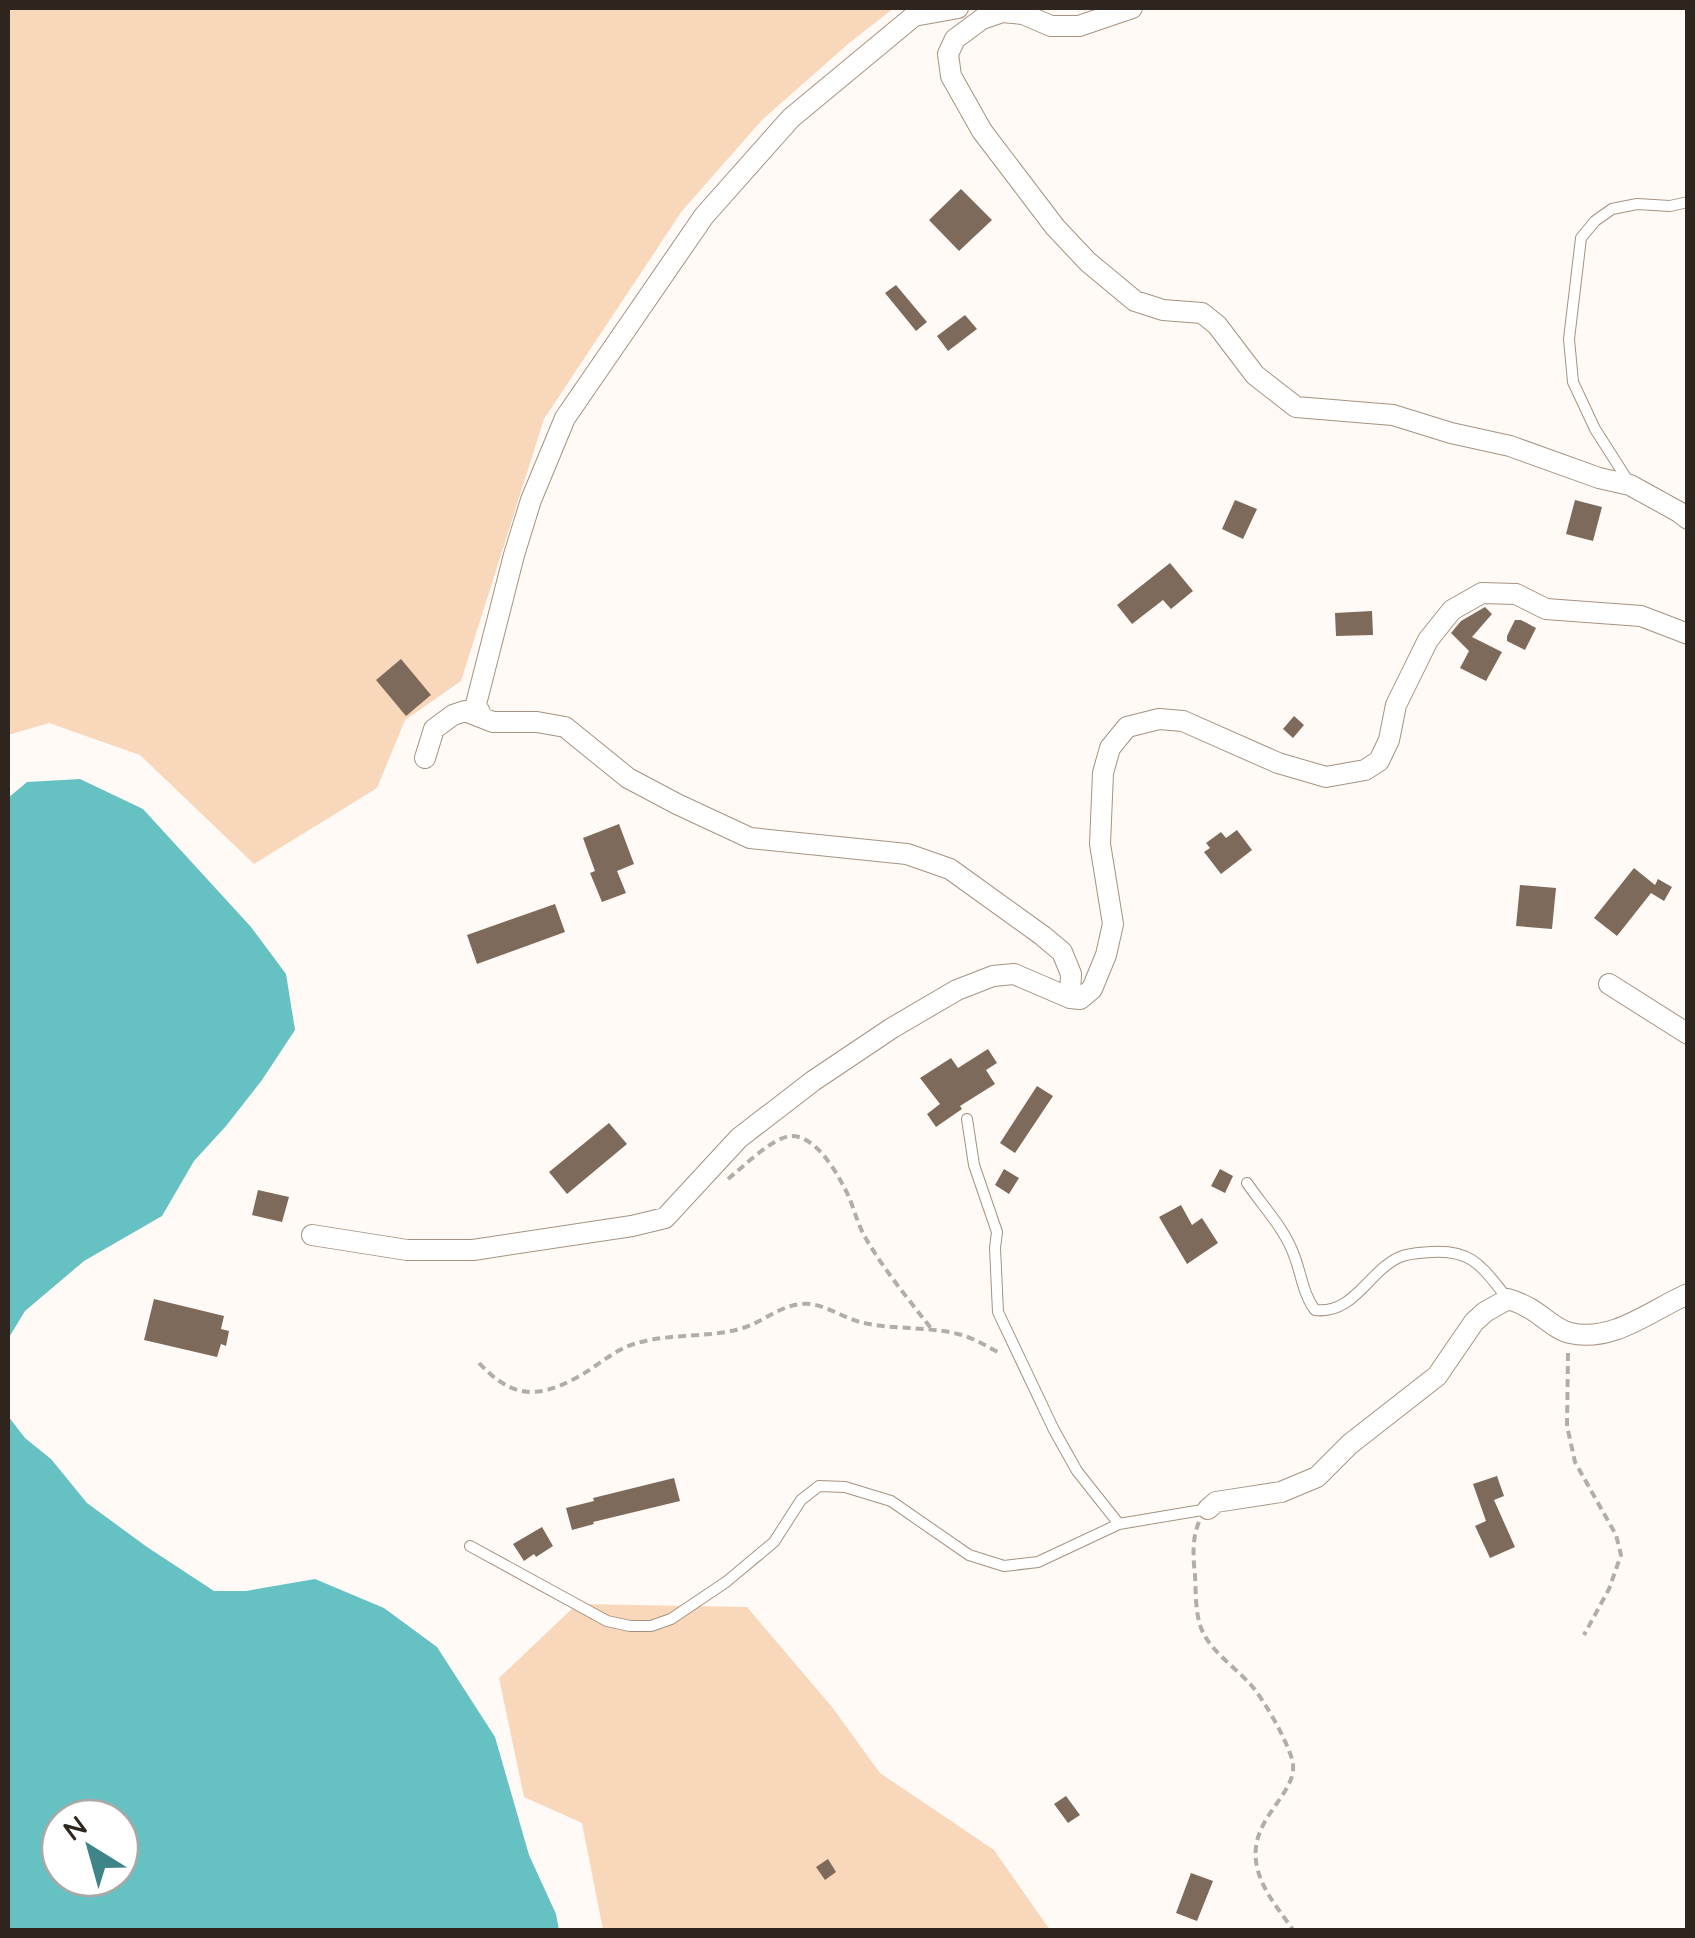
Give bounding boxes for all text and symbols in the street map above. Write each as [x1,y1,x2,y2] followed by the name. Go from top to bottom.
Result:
[40,1798,140,1898] north arrow
[56,1807,93,1848] text: N

